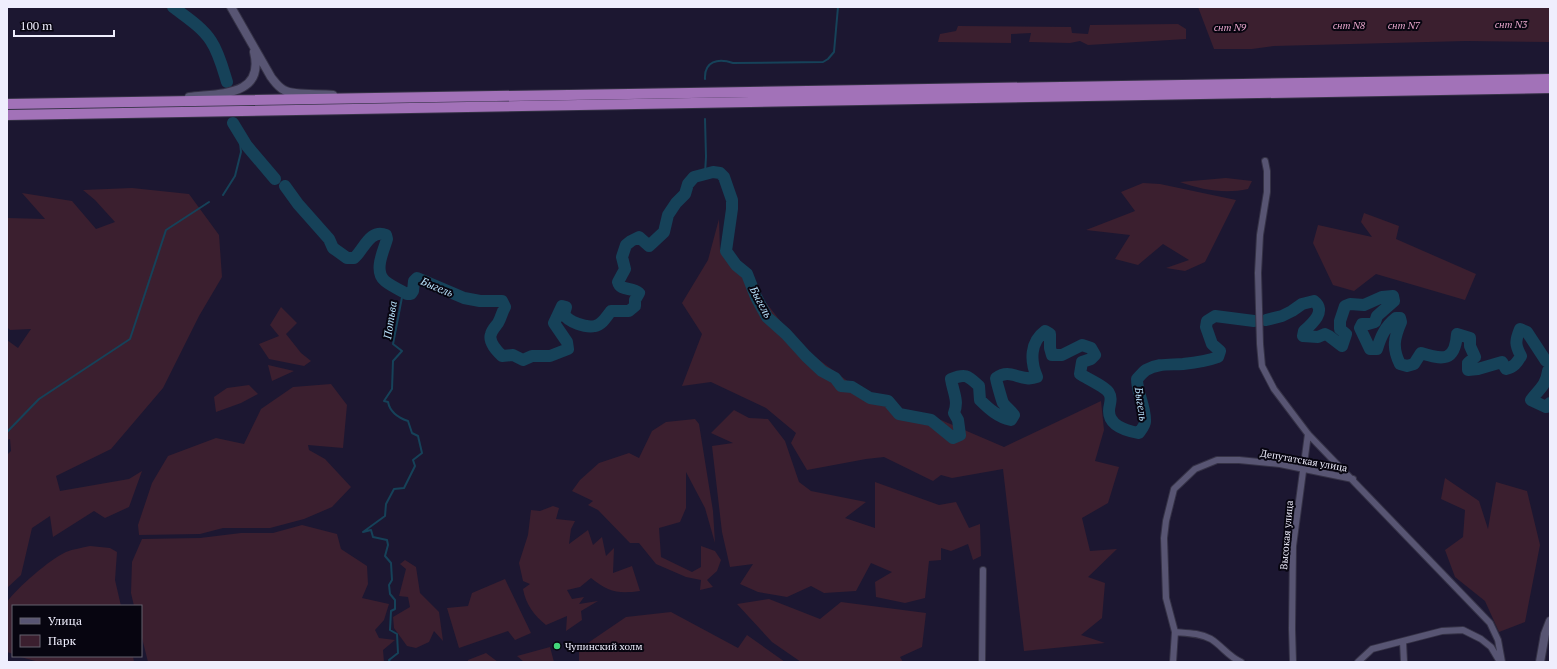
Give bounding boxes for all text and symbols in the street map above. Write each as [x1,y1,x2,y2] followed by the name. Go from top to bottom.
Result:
[14,12,114,38] scale bar
[20,18,53,33] text: 100 m
[1495,18,1528,31] park label: снт N3
[1333,19,1366,32] park label: снт N8
[1388,19,1421,32] park label: снт N7
[1214,21,1247,34] park label: снт N9
[418,274,455,300] water label: Быгель
[746,283,775,320] water label: Быгель
[380,300,400,341] water label: Потьва
[1132,385,1150,422] water label: Быгель
[1259,446,1349,475] street label: Депутатская улица
[1277,500,1296,570] street label: Высокая улица
[12,605,142,657] legend
[48,613,82,628] text: Улица
[48,633,76,648] text: Парк
[565,640,643,653] place label: Чупинский холм
[552,641,562,651] marker: Чупинский холм

